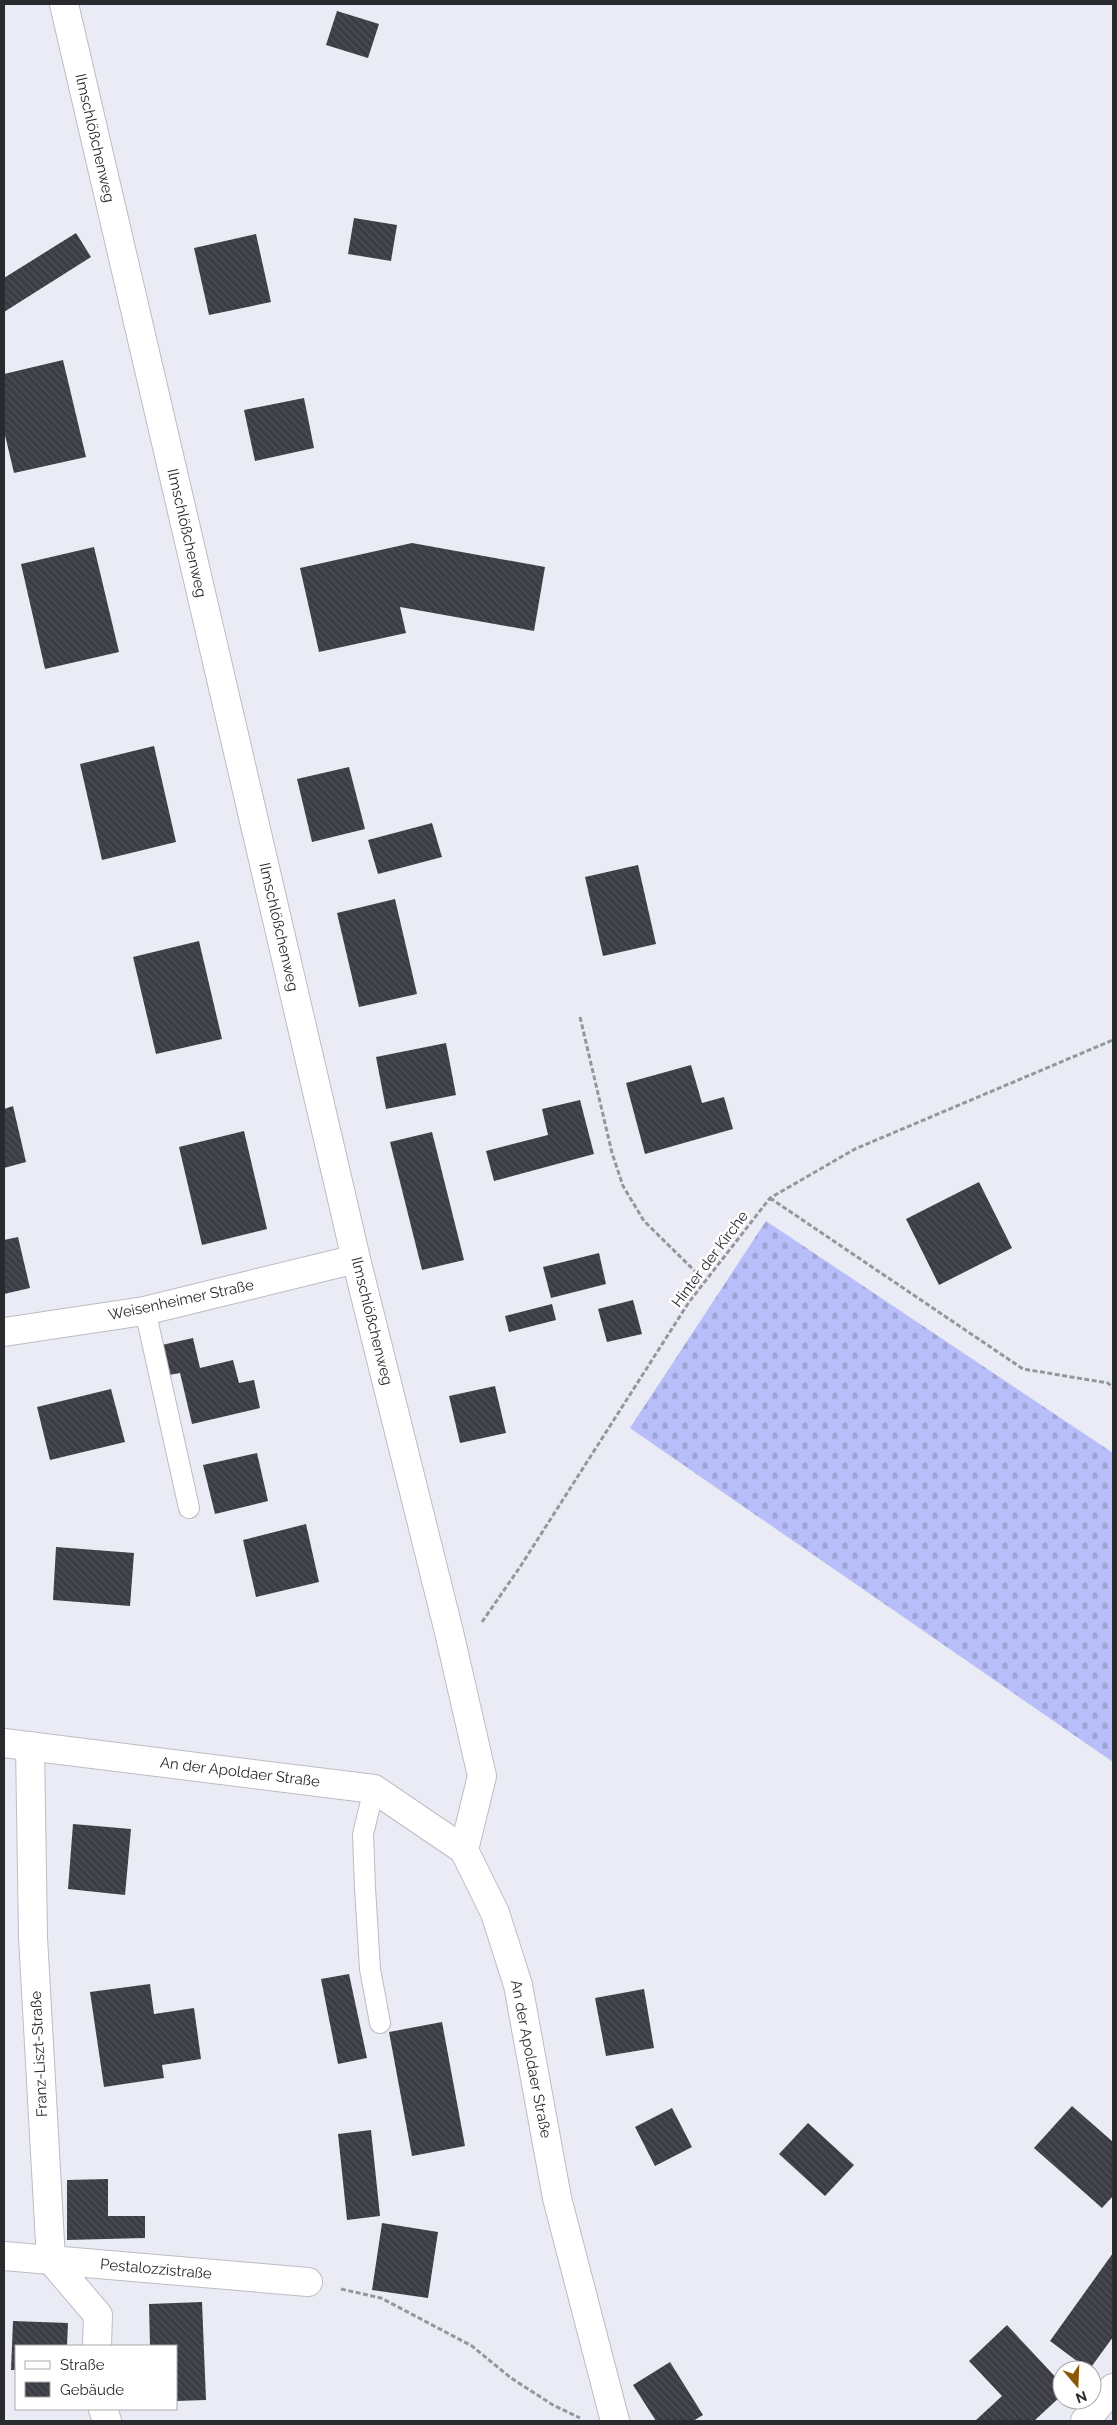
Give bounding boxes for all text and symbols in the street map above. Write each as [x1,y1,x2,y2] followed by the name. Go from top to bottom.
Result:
[71,72,119,204] street label: Ilmschlößchenweg
[163,467,211,599] street label: Ilmschlößchenweg
[255,861,303,993] street label: Ilmschlößchenweg
[668,1207,752,1311] street label: Hinter der Kirche
[347,1255,397,1387] street label: Ilmschlößchenweg
[107,1276,256,1324] street label: Weisenheimer Straße
[159,1753,321,1791] street label: An der Apoldaer Straße
[507,1978,555,2140] street label: An der Apoldaer Straße
[27,1990,51,2118] street label: Franz-Liszt-Straße
[99,2255,213,2283] street label: Pestalozzistraße
[15,2345,178,2410] legend
[60,2356,105,2374] text: Straße
[1052,2360,1102,2410] north arrow
[60,2381,124,2399] text: Gebäude
[1074,2388,1089,2407] text: N

